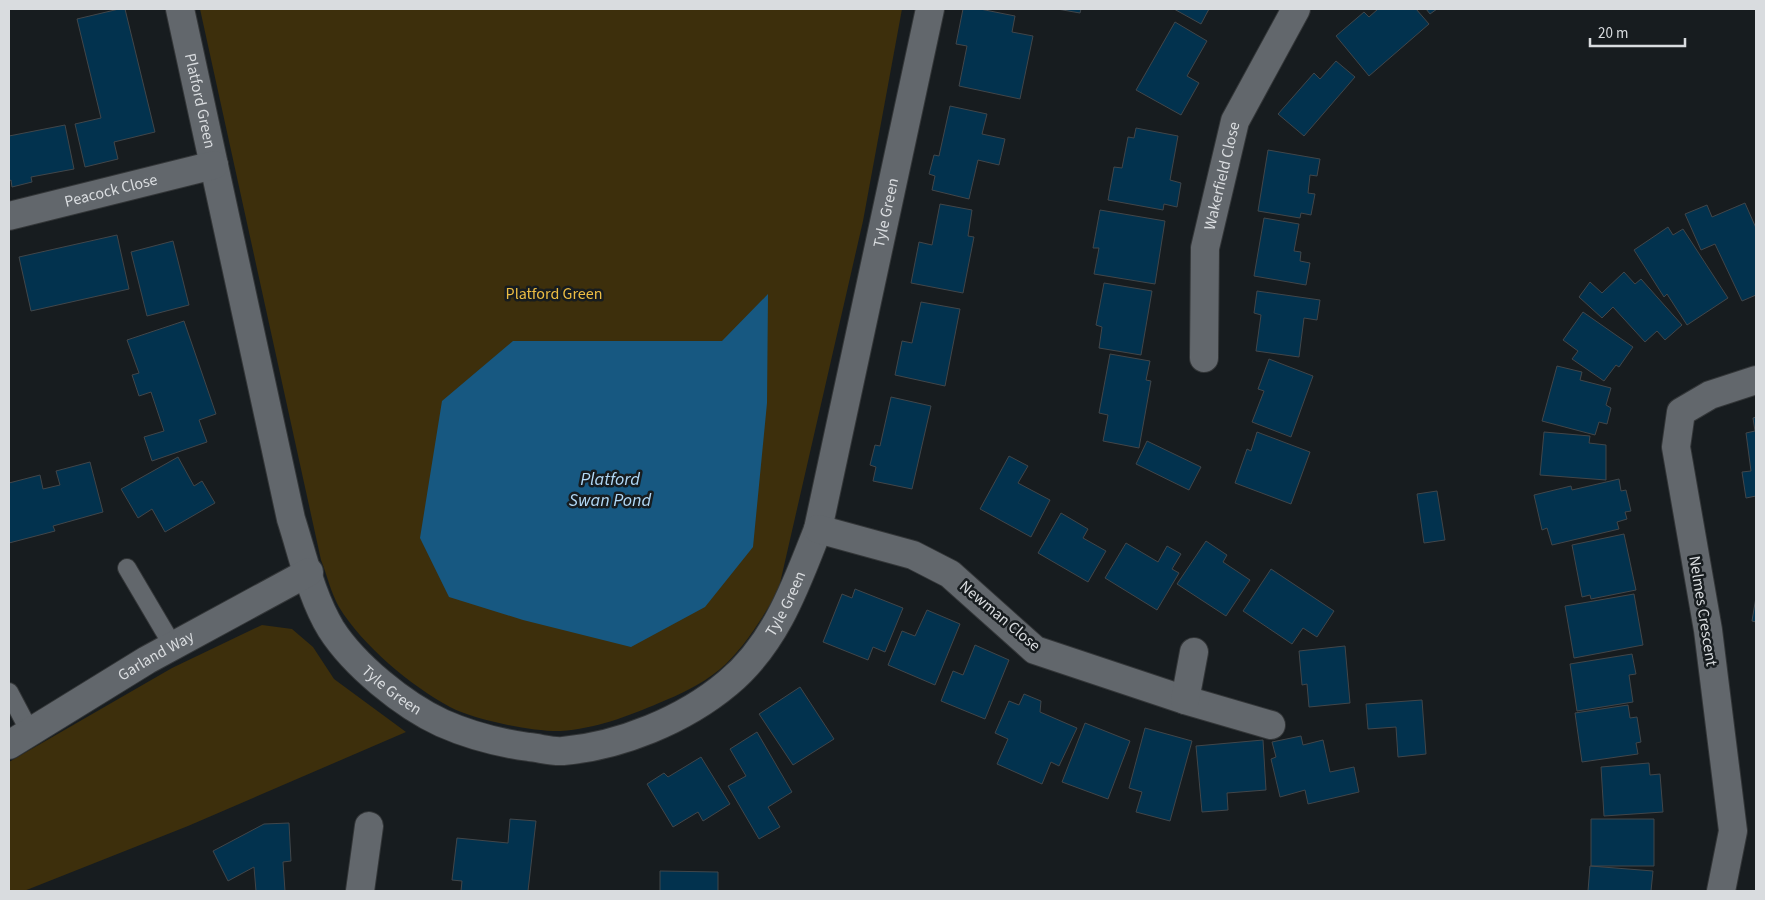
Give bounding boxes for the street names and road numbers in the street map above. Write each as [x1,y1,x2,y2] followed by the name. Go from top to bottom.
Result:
[179,51,221,151] street label: Platford Green
[1199,119,1245,232] street label: Wakerfield Close
[62,168,160,213] street label: Peacock Close
[868,176,904,250] street label: Tyle Green
[1683,554,1723,668] street label: Nelmes Crescent
[760,568,811,641] street label: Tyle Green
[955,576,1045,656] street label: Newman Close
[114,625,199,686] street label: Garland Way
[357,660,426,721] street label: Tyle Green

